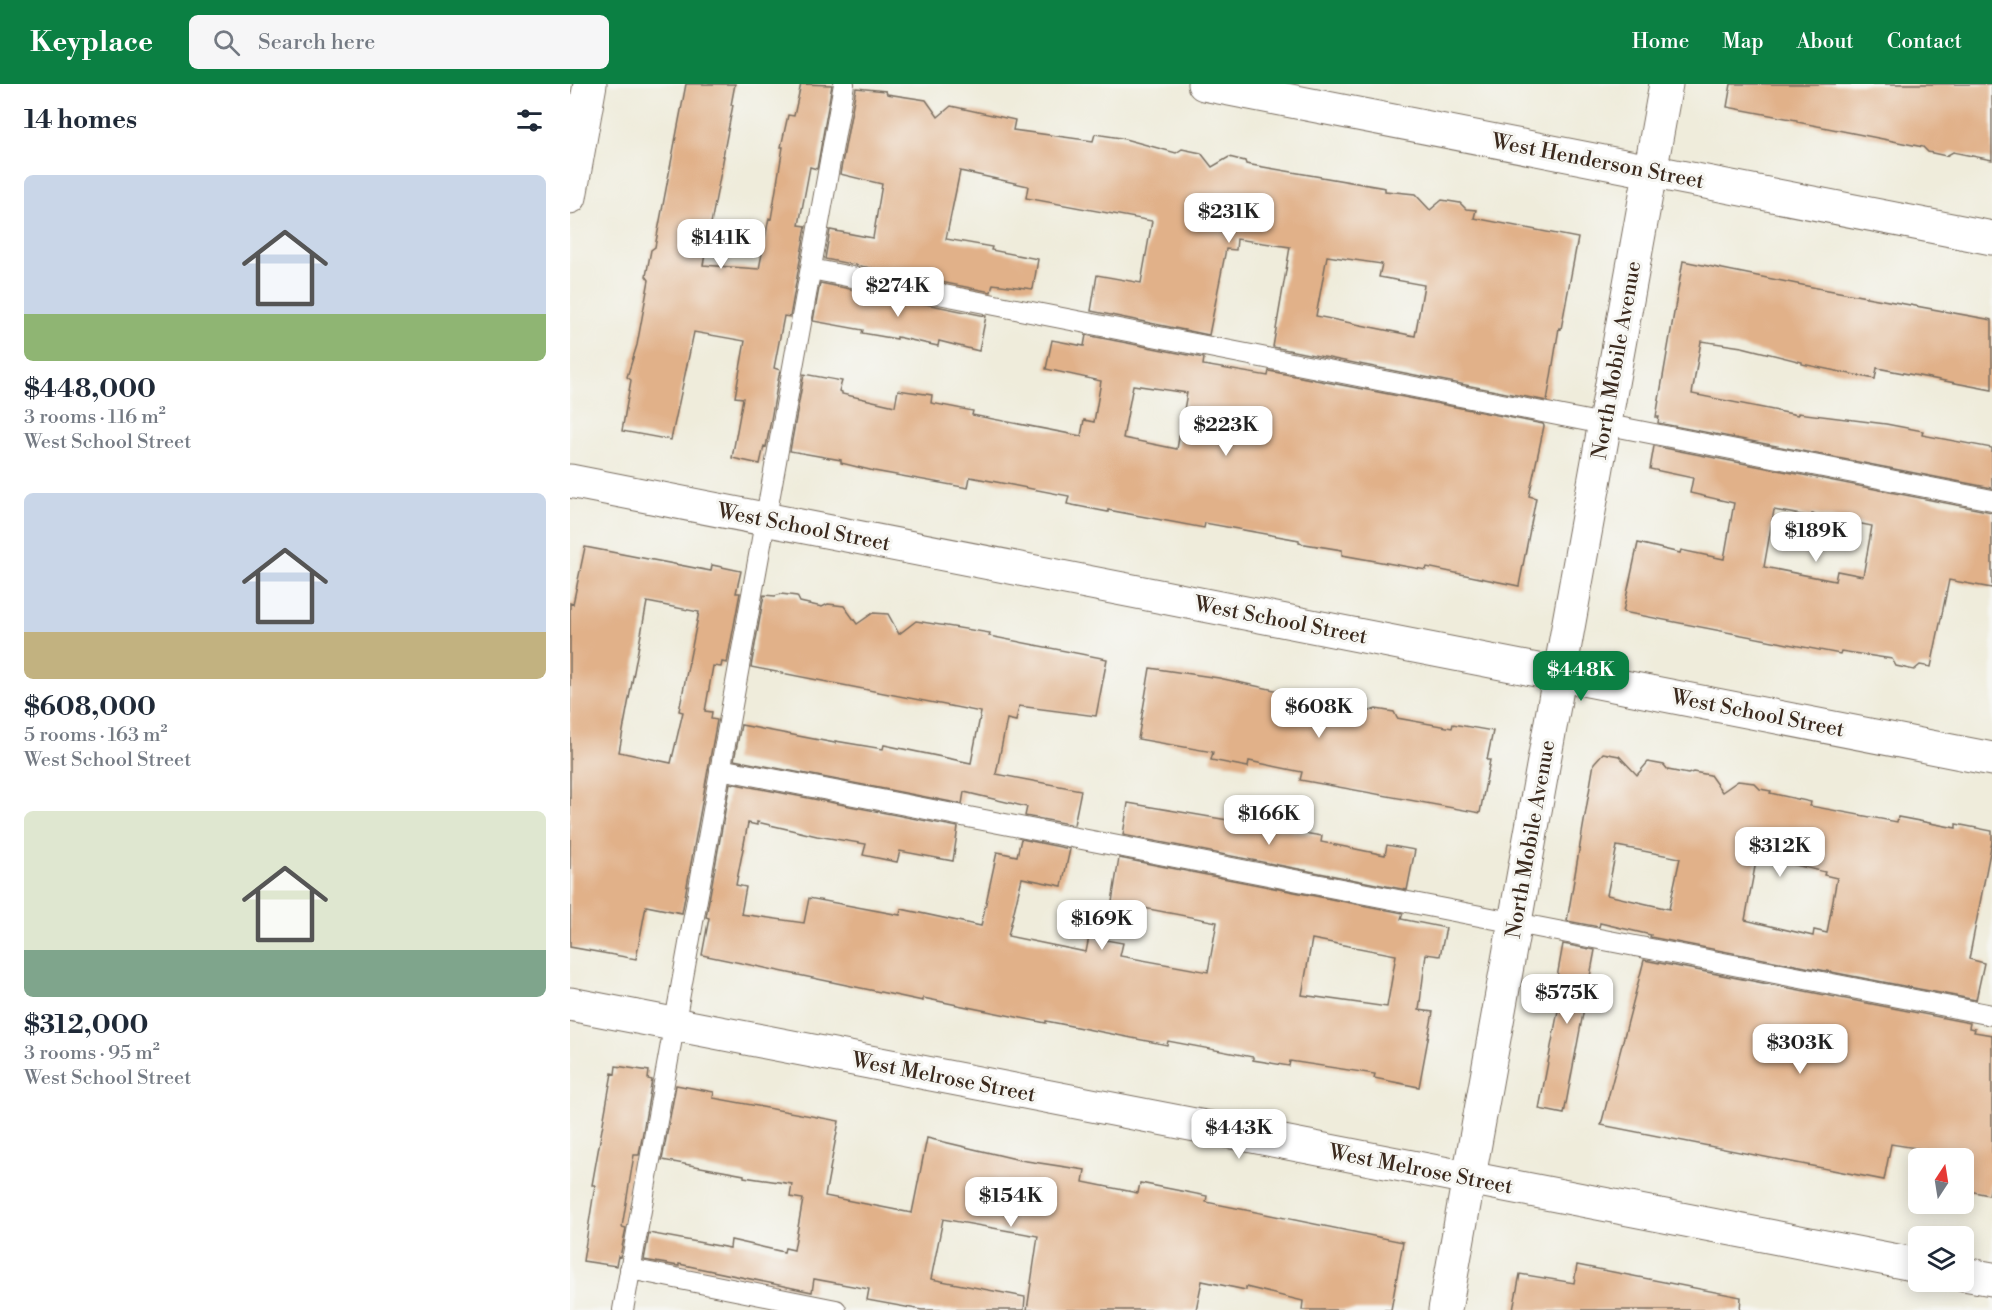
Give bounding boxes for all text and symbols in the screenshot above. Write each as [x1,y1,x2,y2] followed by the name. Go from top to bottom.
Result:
[189,15,609,69] search box
[30,25,153,60] text: Keyplace
[210,26,243,59] icon: search
[258,29,375,56] text: Search here
[1632,29,1689,55] text: Home
[1722,29,1764,55] text: Map
[1797,29,1854,55] text: About
[1887,29,1962,55] text: Contact
[24,104,137,136] text: 14 homes
[513,104,546,137] icon: filters
[1488,128,1707,195] street label: West Henderson Street
[1187,193,1271,244] pin: $231K
[1198,200,1260,225] text: $231K
[231,214,339,322] icon: home
[679,219,763,270] pin: $141K
[691,226,751,251] text: $141K
[1587,259,1647,461] street label: North Mobile Avenue
[856,267,940,318] pin: $274K
[866,274,930,299] text: $274K
[24,373,156,405] text: $448,000
[24,405,166,430] text: 3 rooms · 116 m²
[1184,406,1268,457] pin: $223K
[1193,413,1259,438] text: $223K
[24,430,191,455] text: West School Street
[714,498,893,558] street label: West School Street
[1774,512,1858,563] pin: $189K
[1785,519,1847,544] text: $189K
[231,532,339,640] icon: home
[1191,591,1370,651] street label: West School Street
[1539,651,1623,702] pin: $448K
[1547,658,1615,683] text: $448K
[1668,684,1847,744] street label: West School Street
[1277,688,1361,739] pin: $608K
[24,691,156,723] text: $608,000
[1285,695,1353,720] text: $608K
[24,723,168,748] text: 5 rooms · 163 m²
[1501,738,1561,940] street label: North Mobile Avenue
[24,748,191,773] text: West School Street
[1227,795,1311,846] pin: $166K
[1238,802,1300,827] text: $166K
[1738,827,1822,878] pin: $312K
[1749,834,1811,859] text: $312K
[231,850,339,958] icon: home
[1060,900,1144,951] pin: $169K
[1071,907,1133,932] text: $169K
[1525,974,1609,1025] pin: $575K
[1535,981,1599,1006] text: $575K
[24,1009,148,1041] text: $312,000
[1758,1024,1842,1075] pin: $303K
[1767,1031,1833,1056] text: $303K
[24,1041,160,1066] text: 3 rooms · 95 m²
[849,1047,1038,1109] street label: West Melrose Street
[24,1066,191,1091] text: West School Street
[1197,1109,1281,1160] pin: $443K
[1205,1116,1273,1141] text: $443K
[1326,1139,1515,1201] street label: West Melrose Street
[1908,1148,1974,1214] north arrow
[1908,1148,1974,1292] map controls
[969,1177,1053,1228] pin: $154K
[979,1184,1043,1209] text: $154K
[1908,1226,1974,1292] button: layers

